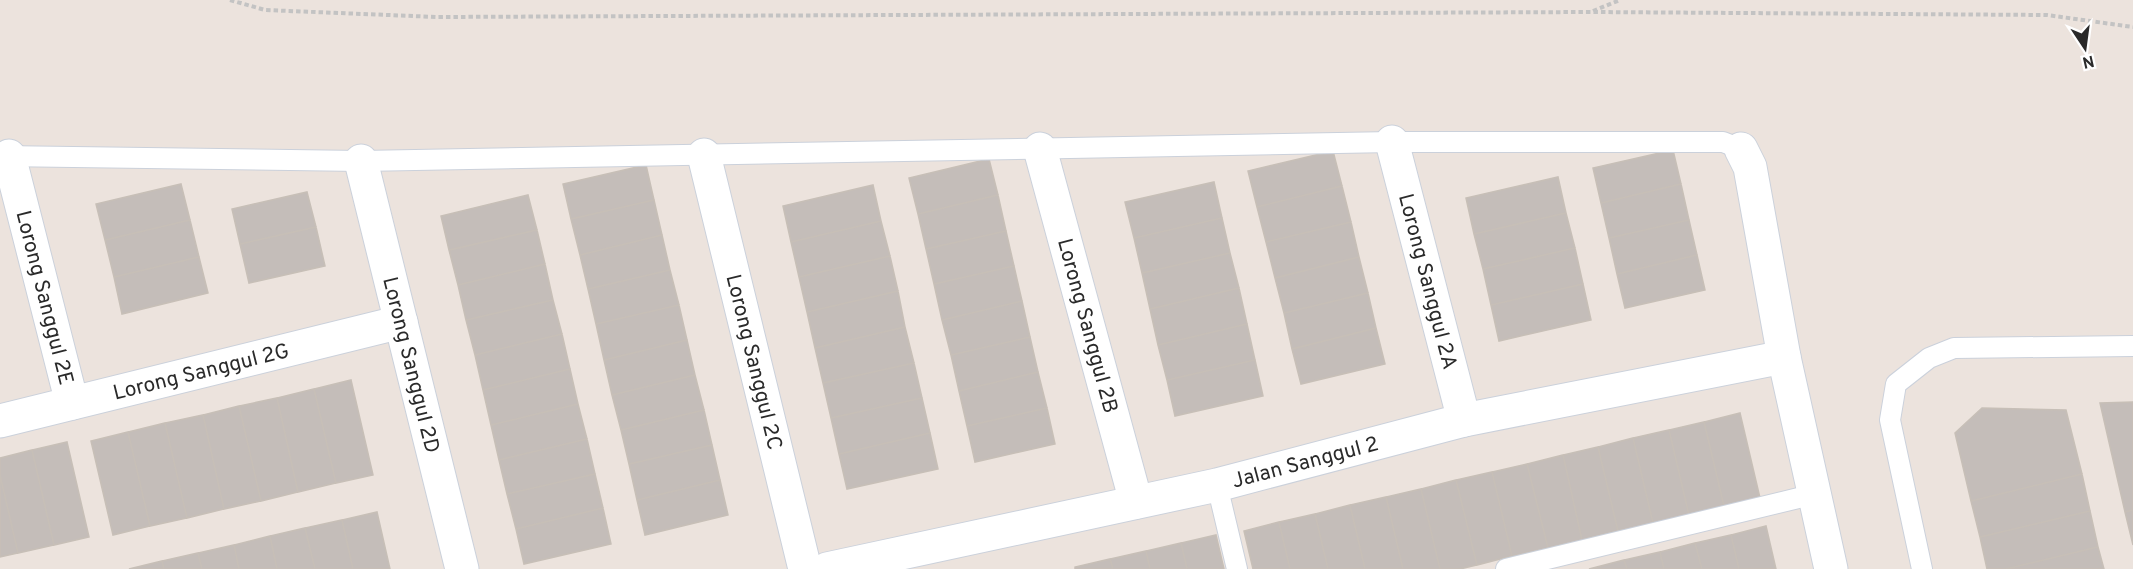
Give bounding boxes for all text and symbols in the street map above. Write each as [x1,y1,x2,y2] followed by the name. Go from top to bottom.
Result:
[2055,18,2115,78] north arrow
[2080,50,2096,72] text: N
[1391,191,1462,373] street label: Lorong Sanggul 2A
[8,208,79,388] street label: Lorong Sanggul 2E
[1050,236,1123,416] street label: Lorong Sanggul 2B
[719,272,787,453] street label: Lorong Sanggul 2C
[375,274,445,456] street label: Lorong Sanggul 2D
[110,338,292,408] street label: Lorong Sanggul 2G
[1229,431,1382,496] street label: Jalan Sanggul 2

